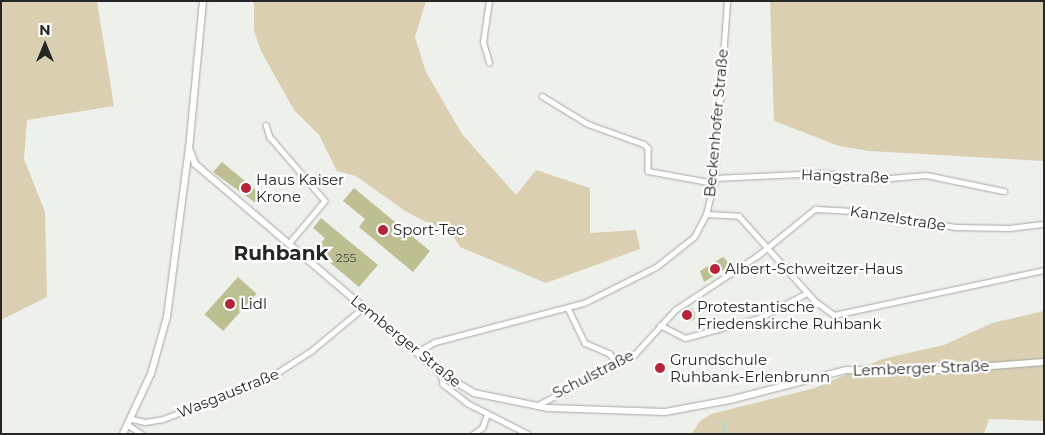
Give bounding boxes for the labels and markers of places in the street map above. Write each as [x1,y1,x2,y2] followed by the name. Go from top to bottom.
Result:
[256,170,344,205] place label: Haus Kaiser Krone
[240,182,252,194] marker: Haus Kaiser Krone
[393,221,465,239] place label: Sport-Tec
[377,224,389,236] marker: Sport-Tec
[725,260,903,278] place label: Albert-Schweitzer-Haus
[709,263,721,275] marker: Albert-Schweitzer-Haus
[240,295,267,313] place label: Lidl
[697,297,881,332] place label: Protestantische Friedenskirche Ruhbank
[224,298,236,310] marker: Lidl
[681,309,693,321] marker: Protestantische Friedenskirche Ruhbank
[670,350,830,385] place label: Grundschule Ruhbank-Erlenbrunn
[654,362,666,374] marker: Grundschule Ruhbank-Erlenbrunn

